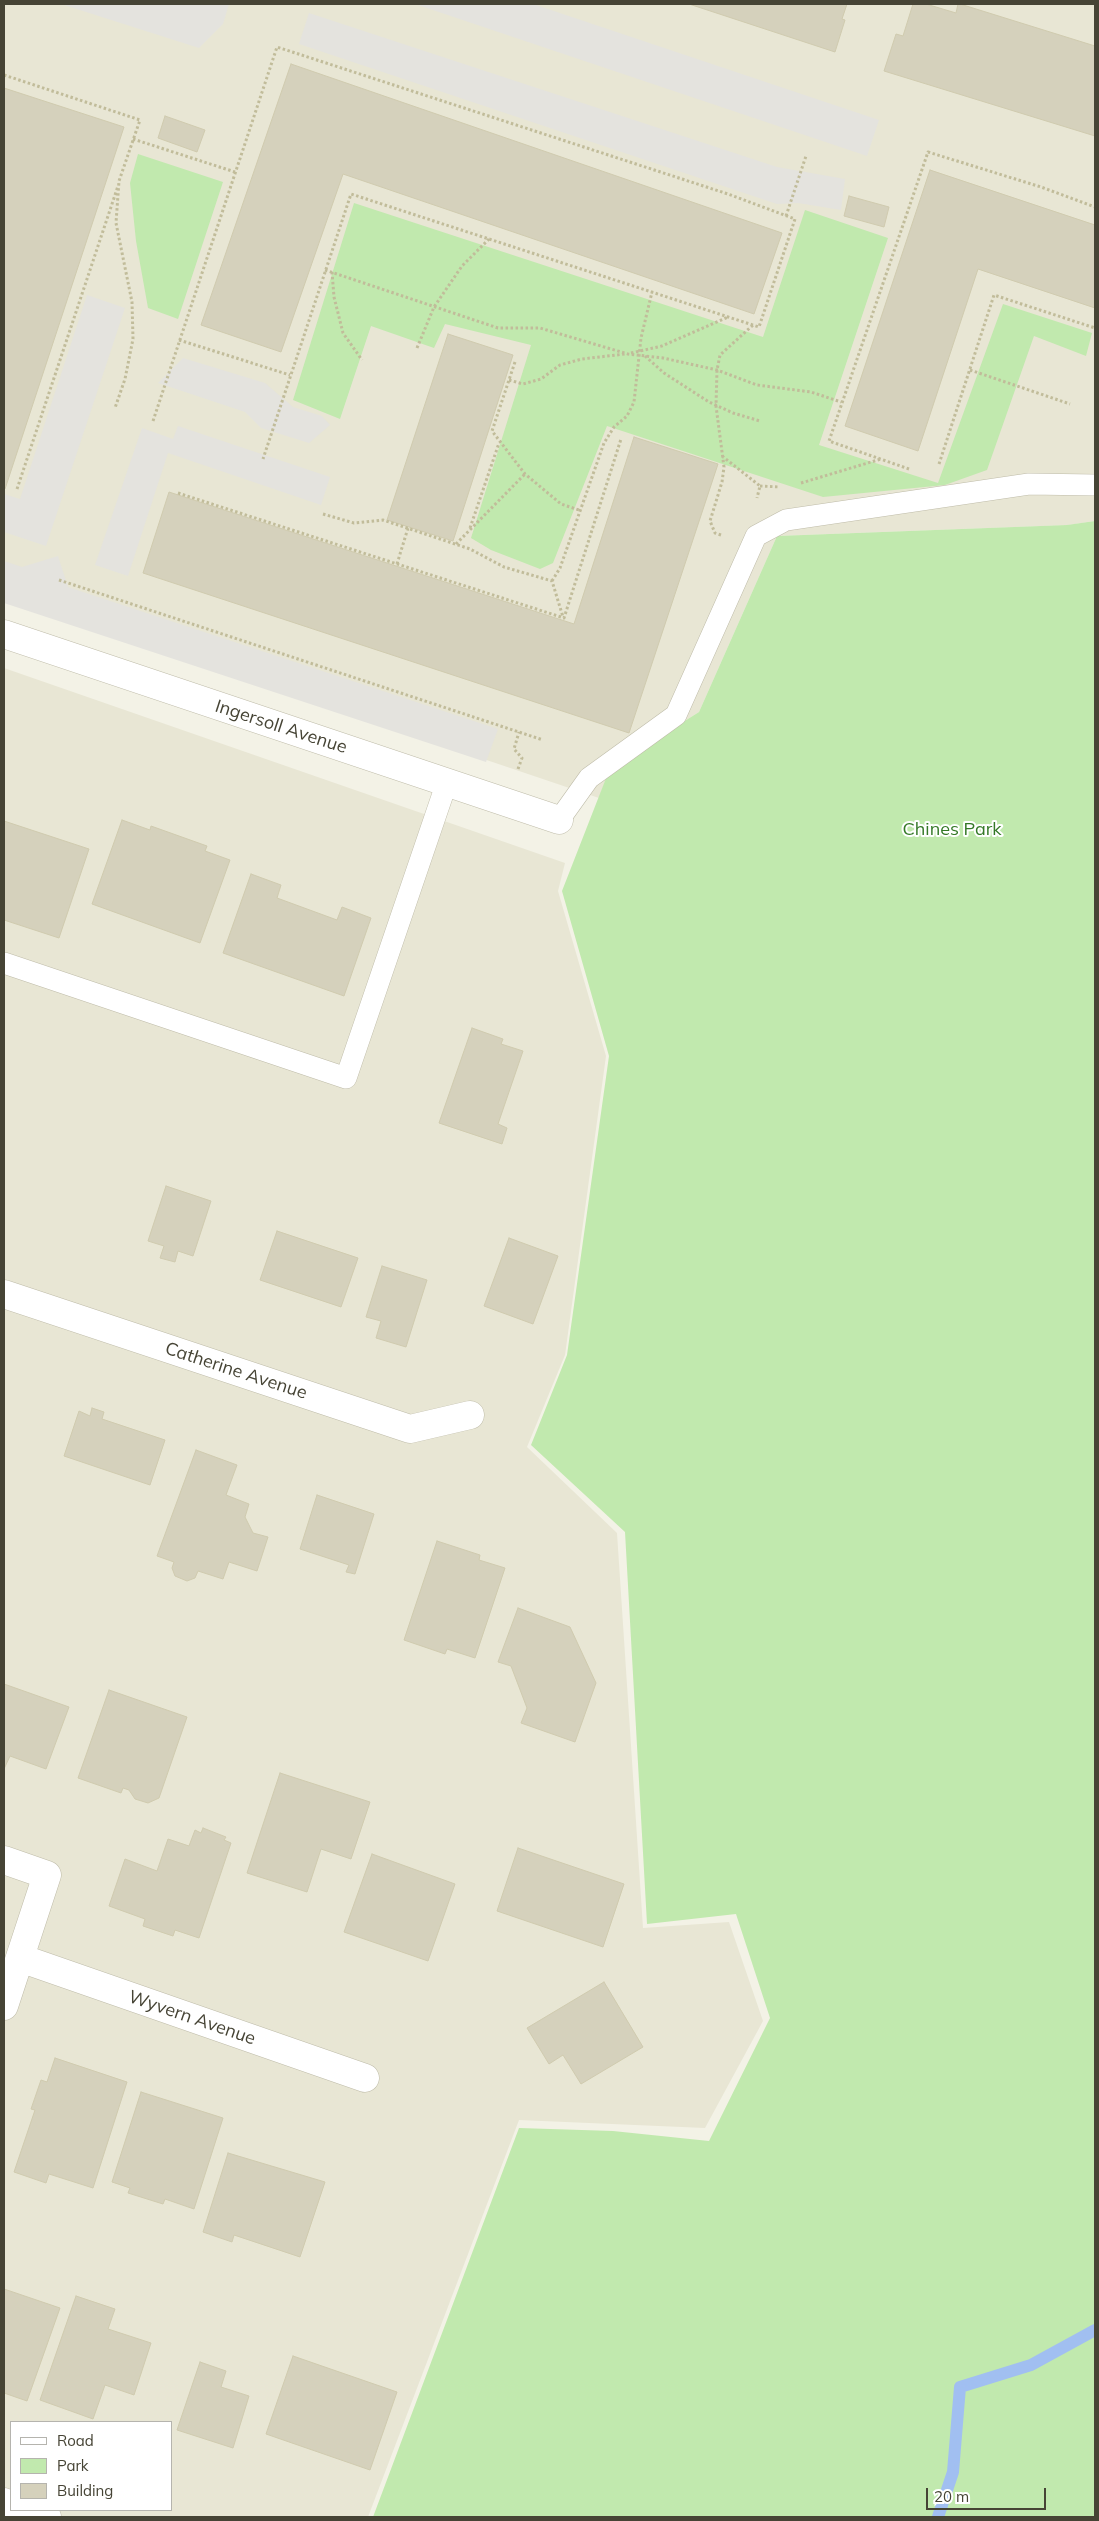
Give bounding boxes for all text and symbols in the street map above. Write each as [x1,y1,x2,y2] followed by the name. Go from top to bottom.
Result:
[212,695,350,759] street label: Ingersoll Avenue
[903,819,1001,841] park label: Chines Park
[162,1338,310,1404] street label: Catherine Avenue
[126,1986,258,2050] street label: Wyvern Avenue
[10,2421,172,2511] legend
[57,2431,94,2450] text: Road
[57,2456,89,2475] text: Park
[929,2478,1049,2510] scale bar
[57,2481,113,2500] text: Building
[934,2487,969,2506] text: 20 m

